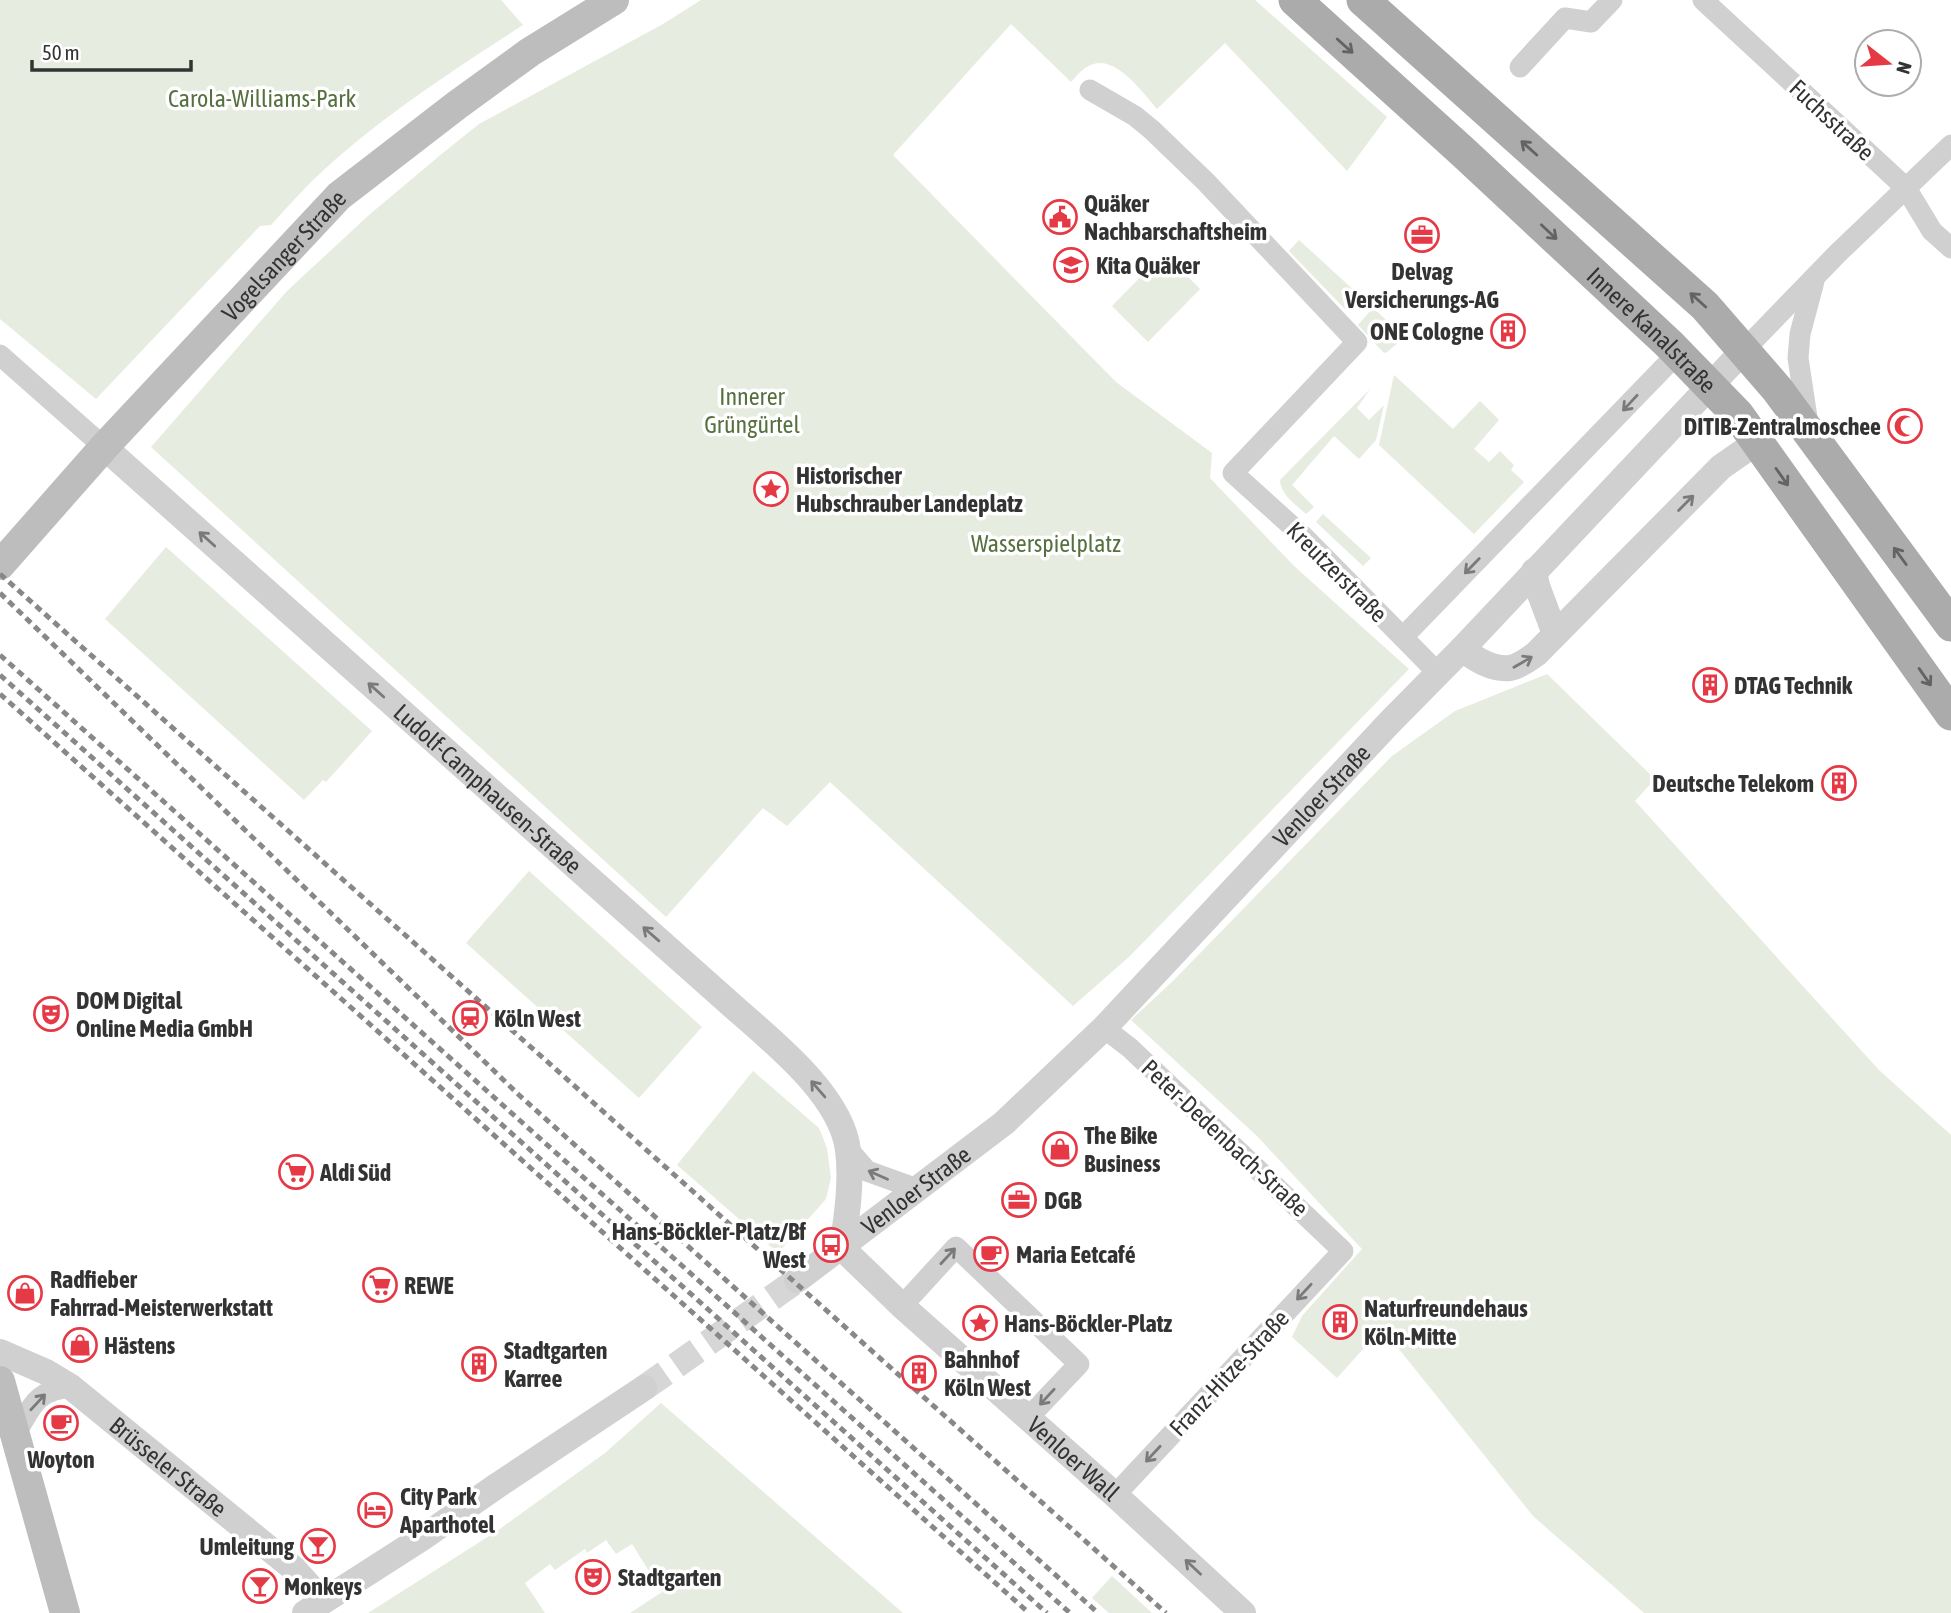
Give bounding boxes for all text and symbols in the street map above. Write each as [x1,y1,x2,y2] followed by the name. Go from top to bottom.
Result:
[32,28,191,72] scale bar
[1853,28,1923,98] north arrow
[1336,38,1354,54] one-way arrow
[42,40,80,64] text: 50 m
[1892,59,1916,77] text: N
[1784,74,1880,166] street label: Fuchsstraße
[168,85,356,112] park label: Carola-Williams-Park
[1520,140,1538,156] one-way arrow
[216,184,351,326] street label: Vogelsanger Straße
[1084,190,1267,245] place label: Quäker Nachbarschaftsheim
[1041,198,1079,236] public building icon: Quäker Nachbarschaftsheim
[1403,216,1441,254] office icon: Delvag Versicherungs-AG
[1540,224,1557,241] one-way arrow
[1052,246,1090,284] school or university icon: Kita Quäker
[1096,252,1200,279] place label: Kita Quäker
[1344,258,1499,313] place label: Delvag Versicherungs-AG
[1582,262,1722,398] street label: Innere Kanalstraße
[1690,291,1707,308] one-way arrow
[1489,312,1527,350] building icon: ONE Cologne
[1370,318,1484,345] place label: ONE Cologne
[704,383,800,438] park label: Innerer Grüngürtel
[1622,394,1638,412] one-way arrow
[1886,407,1924,445] mosque icon: DITIB-Zentralmoschee
[1684,413,1881,440] place label: DITIB-Zentralmoschee
[796,462,1023,517] place label: Historischer Hubschrauber Landeplatz
[1775,467,1789,486] one-way arrow
[752,470,790,508] place icon: Historischer Hubschrauber Landeplatz
[1677,495,1694,512] one-way arrow
[1282,517,1392,627] street label: Kreutzerstraße
[199,530,216,547] one-way arrow
[971,530,1121,557] park label: Wasserspielplatz
[1893,547,1907,566] one-way arrow
[1463,558,1480,575] one-way arrow
[1513,655,1533,669] one-way arrow
[1691,666,1729,704] building icon: DTAG Technik
[1918,667,1932,686] one-way arrow
[1734,672,1853,699] place label: DTAG Technik
[368,682,386,698] one-way arrow
[389,698,587,879] street label: Ludolf-Camphausen-Straße
[1267,739,1375,852] street label: Venloer Straße
[1820,764,1858,802] building icon: Deutsche Telekom
[1652,770,1814,797] place label: Deutsche Telekom
[643,926,661,942] one-way arrow
[76,987,253,1042] place label: DOM Digital Online Media GmbH
[32,995,70,1033] theatre icon: DOM Digital Online Media GmbH
[451,999,489,1037] station icon: Köln West
[494,1005,581,1032] place label: Köln West
[1136,1054,1314,1222] street label: Peter-Dedenbach-Straße
[810,1080,826,1098] one-way arrow
[1084,1122,1161,1177] place label: The Bike Business
[1041,1130,1079,1168] shop icon: The Bike Business
[856,1140,975,1240] street label: Venloer Straße
[277,1153,315,1191] supermarket icon: Aldi Süd
[319,1159,391,1186] place label: Aldi Süd
[868,1168,890,1181] one-way arrow
[1000,1181,1038,1219] office icon: DGB
[1044,1187,1082,1214] place label: DGB
[612,1218,806,1273] place label: Hans-Böckler-Platz/Bf West
[812,1226,850,1264] bus stop icon: Hans-Böckler-Platz/Bf West
[972,1235,1010,1273] cafe icon: Maria Eetcafé
[1016,1241,1136,1268] place label: Maria Eetcafé
[940,1248,957,1265] one-way arrow
[50,1266,273,1321] place label: Radfieber Fahrrad-Meisterwerkstatt
[361,1266,399,1304] supermarket icon: REWE
[404,1272,454,1299] place label: REWE
[6,1274,44,1312] shop icon: Radfieber Fahrrad-Meisterwerkstatt
[1296,1283,1313,1300] one-way arrow
[1364,1295,1528,1350] place label: Naturfreundehaus Köln-Mitte
[1321,1303,1359,1341] building icon: Naturfreundehaus Köln-Mitte
[961,1304,999,1342] place icon: Hans-Böckler-Platz
[1164,1305,1294,1441] street label: Franz-Hitze-Straße
[1004,1310,1173,1337] place label: Hans-Böckler-Platz
[61,1326,99,1364] shop icon: Hästens
[104,1332,176,1359] place label: Hästens
[504,1337,608,1392] place label: Stadtgarten Karree
[460,1345,498,1383] building icon: Stadtgarten Karree
[944,1346,1031,1401] place label: Bahnhof Köln West
[900,1354,938,1392] building icon: Bahnhof Köln West
[1039,1388,1056,1405] one-way arrow
[30,1393,46,1411] one-way arrow
[42,1404,80,1442] cafe icon: Woyton
[105,1411,232,1522] street label: Brüsseler Straße
[1023,1411,1125,1506] street label: Venloer Wall
[1144,1445,1161,1462] one-way arrow
[26,1446,95,1473] place label: Woyton
[399,1483,496,1538] place label: City Park Aparthotel
[356,1491,394,1529] hotel icon: City Park Aparthotel
[299,1527,337,1565] bar icon: Umleitung
[200,1533,295,1560] place label: Umleitung
[574,1558,612,1596] theatre icon: Stadtgarten
[1185,1558,1202,1575] one-way arrow
[618,1564,722,1591] place label: Stadtgarten
[241,1567,279,1605] bar icon: Monkeys
[284,1573,363,1600] place label: Monkeys

